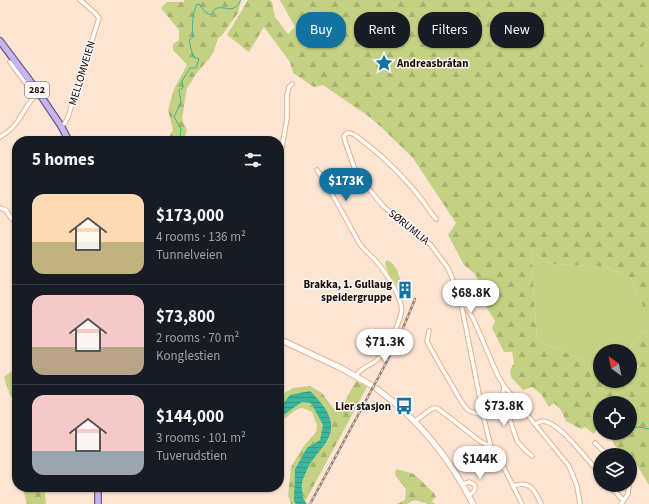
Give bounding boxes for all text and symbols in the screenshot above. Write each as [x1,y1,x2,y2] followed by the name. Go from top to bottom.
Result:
[296,12,346,48] chip: Buy
[354,12,410,48] chip: Rent
[418,12,482,48] chip: Filters
[490,12,544,48] chip: New
[65,39,99,107] street label: MELLOMVEIEN
[374,53,394,73] place icon: Andreasbråtan
[396,56,468,71] place label: Andreasbråtan
[25,82,49,98] road number: 282
[32,148,94,172] text: 5 homes
[242,149,264,171] icon: filters
[318,168,374,202] pin: $173K
[328,172,364,190] text: $173K
[156,204,224,228] text: $173,000
[385,206,433,248] street label: SØRUMLIA
[64,210,112,258] icon: home
[156,228,246,246] text: 4 rooms · 136 m²
[156,246,223,264] text: Tunnelveien
[303,277,392,305] place label: Brakka, 1. Gullaug speidergruppe
[395,280,415,300] building icon: Brakka, 1. Gullaug speidergruppe
[438,280,504,314] pin: $68.8K
[451,284,491,302] text: $68.8K
[156,305,215,329] text: $73,800
[64,311,112,359] icon: home
[156,329,239,347] text: 2 rooms · 70 m²
[352,329,418,363] pin: $71.3K
[365,333,405,351] text: $71.3K
[593,344,637,388] north arrow
[593,344,637,492] map controls
[156,347,220,365] text: Konglestien
[471,393,537,427] pin: $73.8K
[394,396,414,416] bus stop icon: Lier stasjon
[593,396,637,440] button: locate
[484,397,524,415] text: $73.8K
[335,399,391,414] place label: Lier stasjon
[156,405,224,429] text: $144,000
[64,411,112,459] icon: home
[156,429,246,447] text: 3 rooms · 101 m²
[452,446,508,480] pin: $144K
[156,447,227,465] text: Tuverudstien
[593,448,637,492] button: layers
[462,450,498,468] text: $144K

